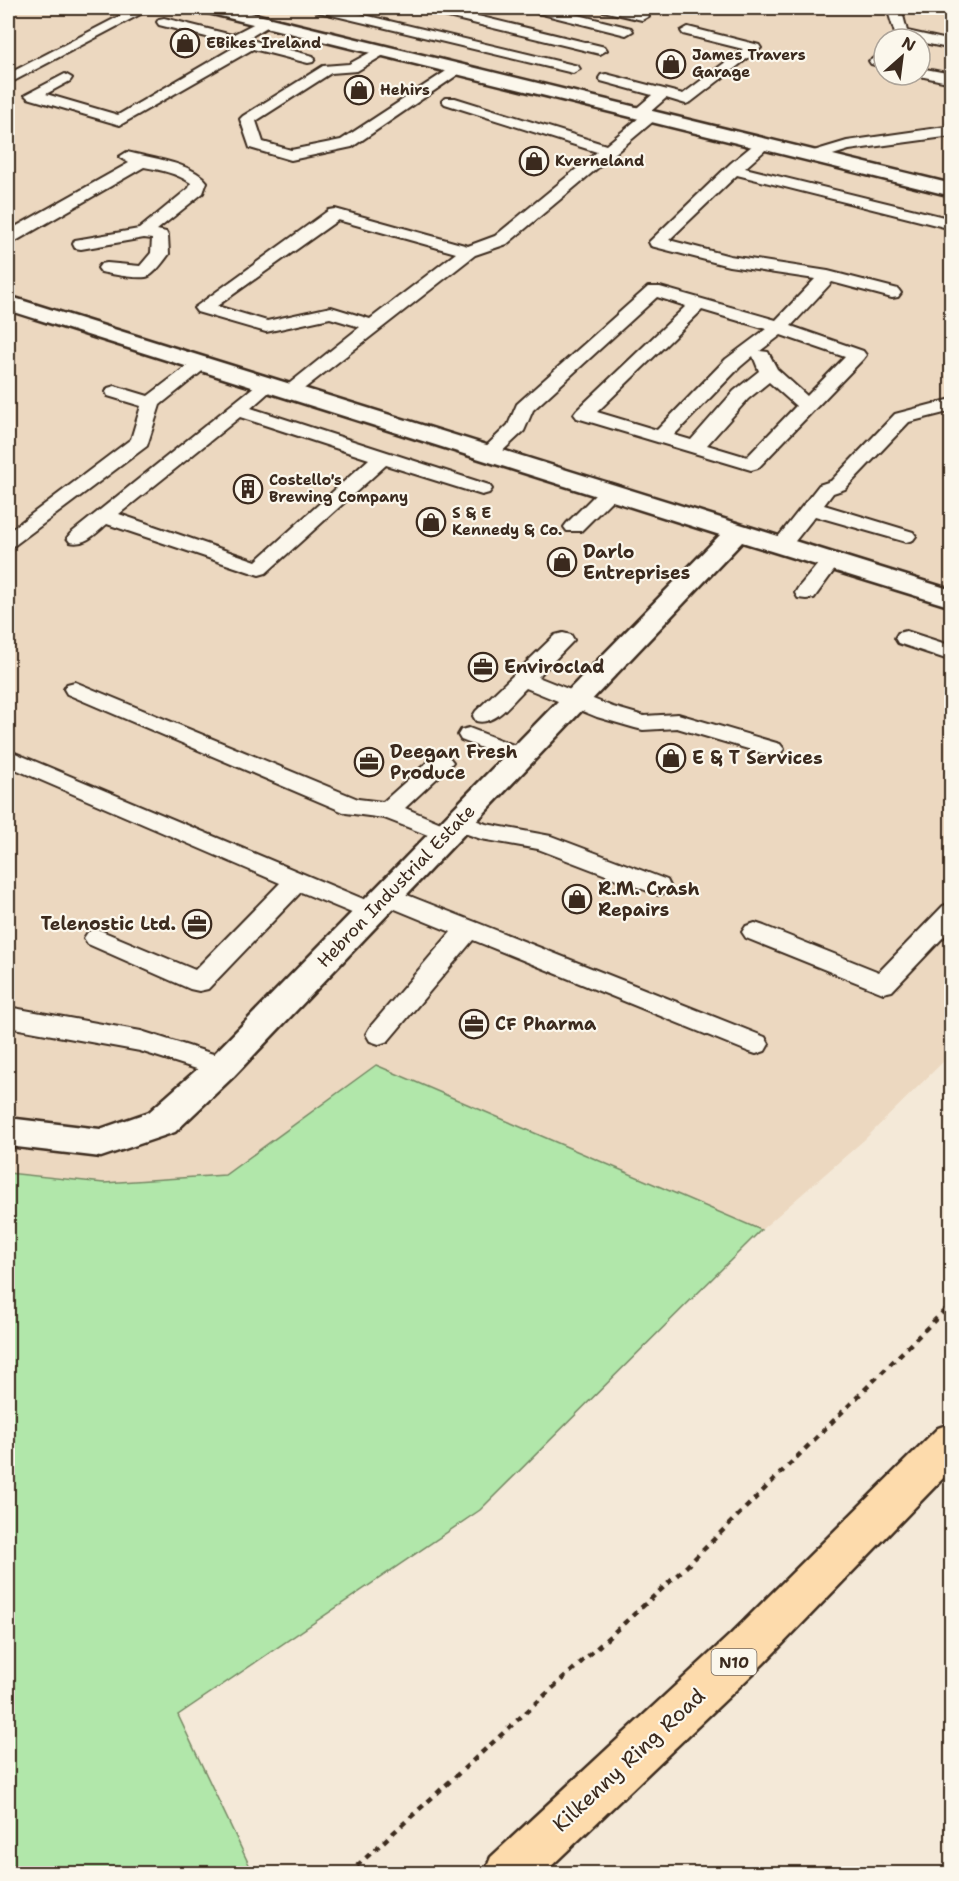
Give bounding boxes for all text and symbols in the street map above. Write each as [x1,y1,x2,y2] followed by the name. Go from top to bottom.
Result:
[169,27,201,59] shop icon: EBikes Ireland
[872,27,932,87] north arrow
[898,32,919,56] text: N
[206,33,321,53] place label: EBikes Ireland
[692,45,806,82] place label: James Travers Garage
[655,48,687,80] shop icon: James Travers Garage
[343,74,375,106] shop icon: Hehirs
[380,80,430,100] place label: Hehirs
[518,145,550,177] shop icon: Kverneland
[555,151,644,171] place label: Kverneland
[269,470,408,507] place label: Costello's Brewing Company
[232,473,264,505] building icon: Costello's Brewing Company
[452,503,562,540] place label: S & E Kennedy & Co.
[415,506,447,538] shop icon: S & E Kennedy & Co.
[583,540,690,585] place label: Darlo Entreprises
[546,546,578,578] shop icon: Darlo Entreprises
[467,651,499,683] office icon: Enviroclad
[504,655,605,679] place label: Enviroclad
[390,740,518,785] place label: Deegan Fresh Produce
[655,742,687,774] shop icon: E & T Services
[353,746,385,778] office icon: Deegan Fresh Produce
[692,746,823,770] place label: E & T Services
[312,799,480,973] street label: Hebron Industrial Estate
[598,877,699,922] place label: R.M. Crash Repairs
[561,883,593,915] shop icon: R.M. Crash Repairs
[181,908,213,940] office icon: Telenostic Ltd.
[41,912,176,936] place label: Telenostic Ltd.
[458,1008,490,1040] office icon: CF Pharma
[495,1012,597,1036] place label: CF Pharma
[712,1649,756,1675] road number: N10
[547,1682,711,1838] street label: Kilkenny Ring Road

